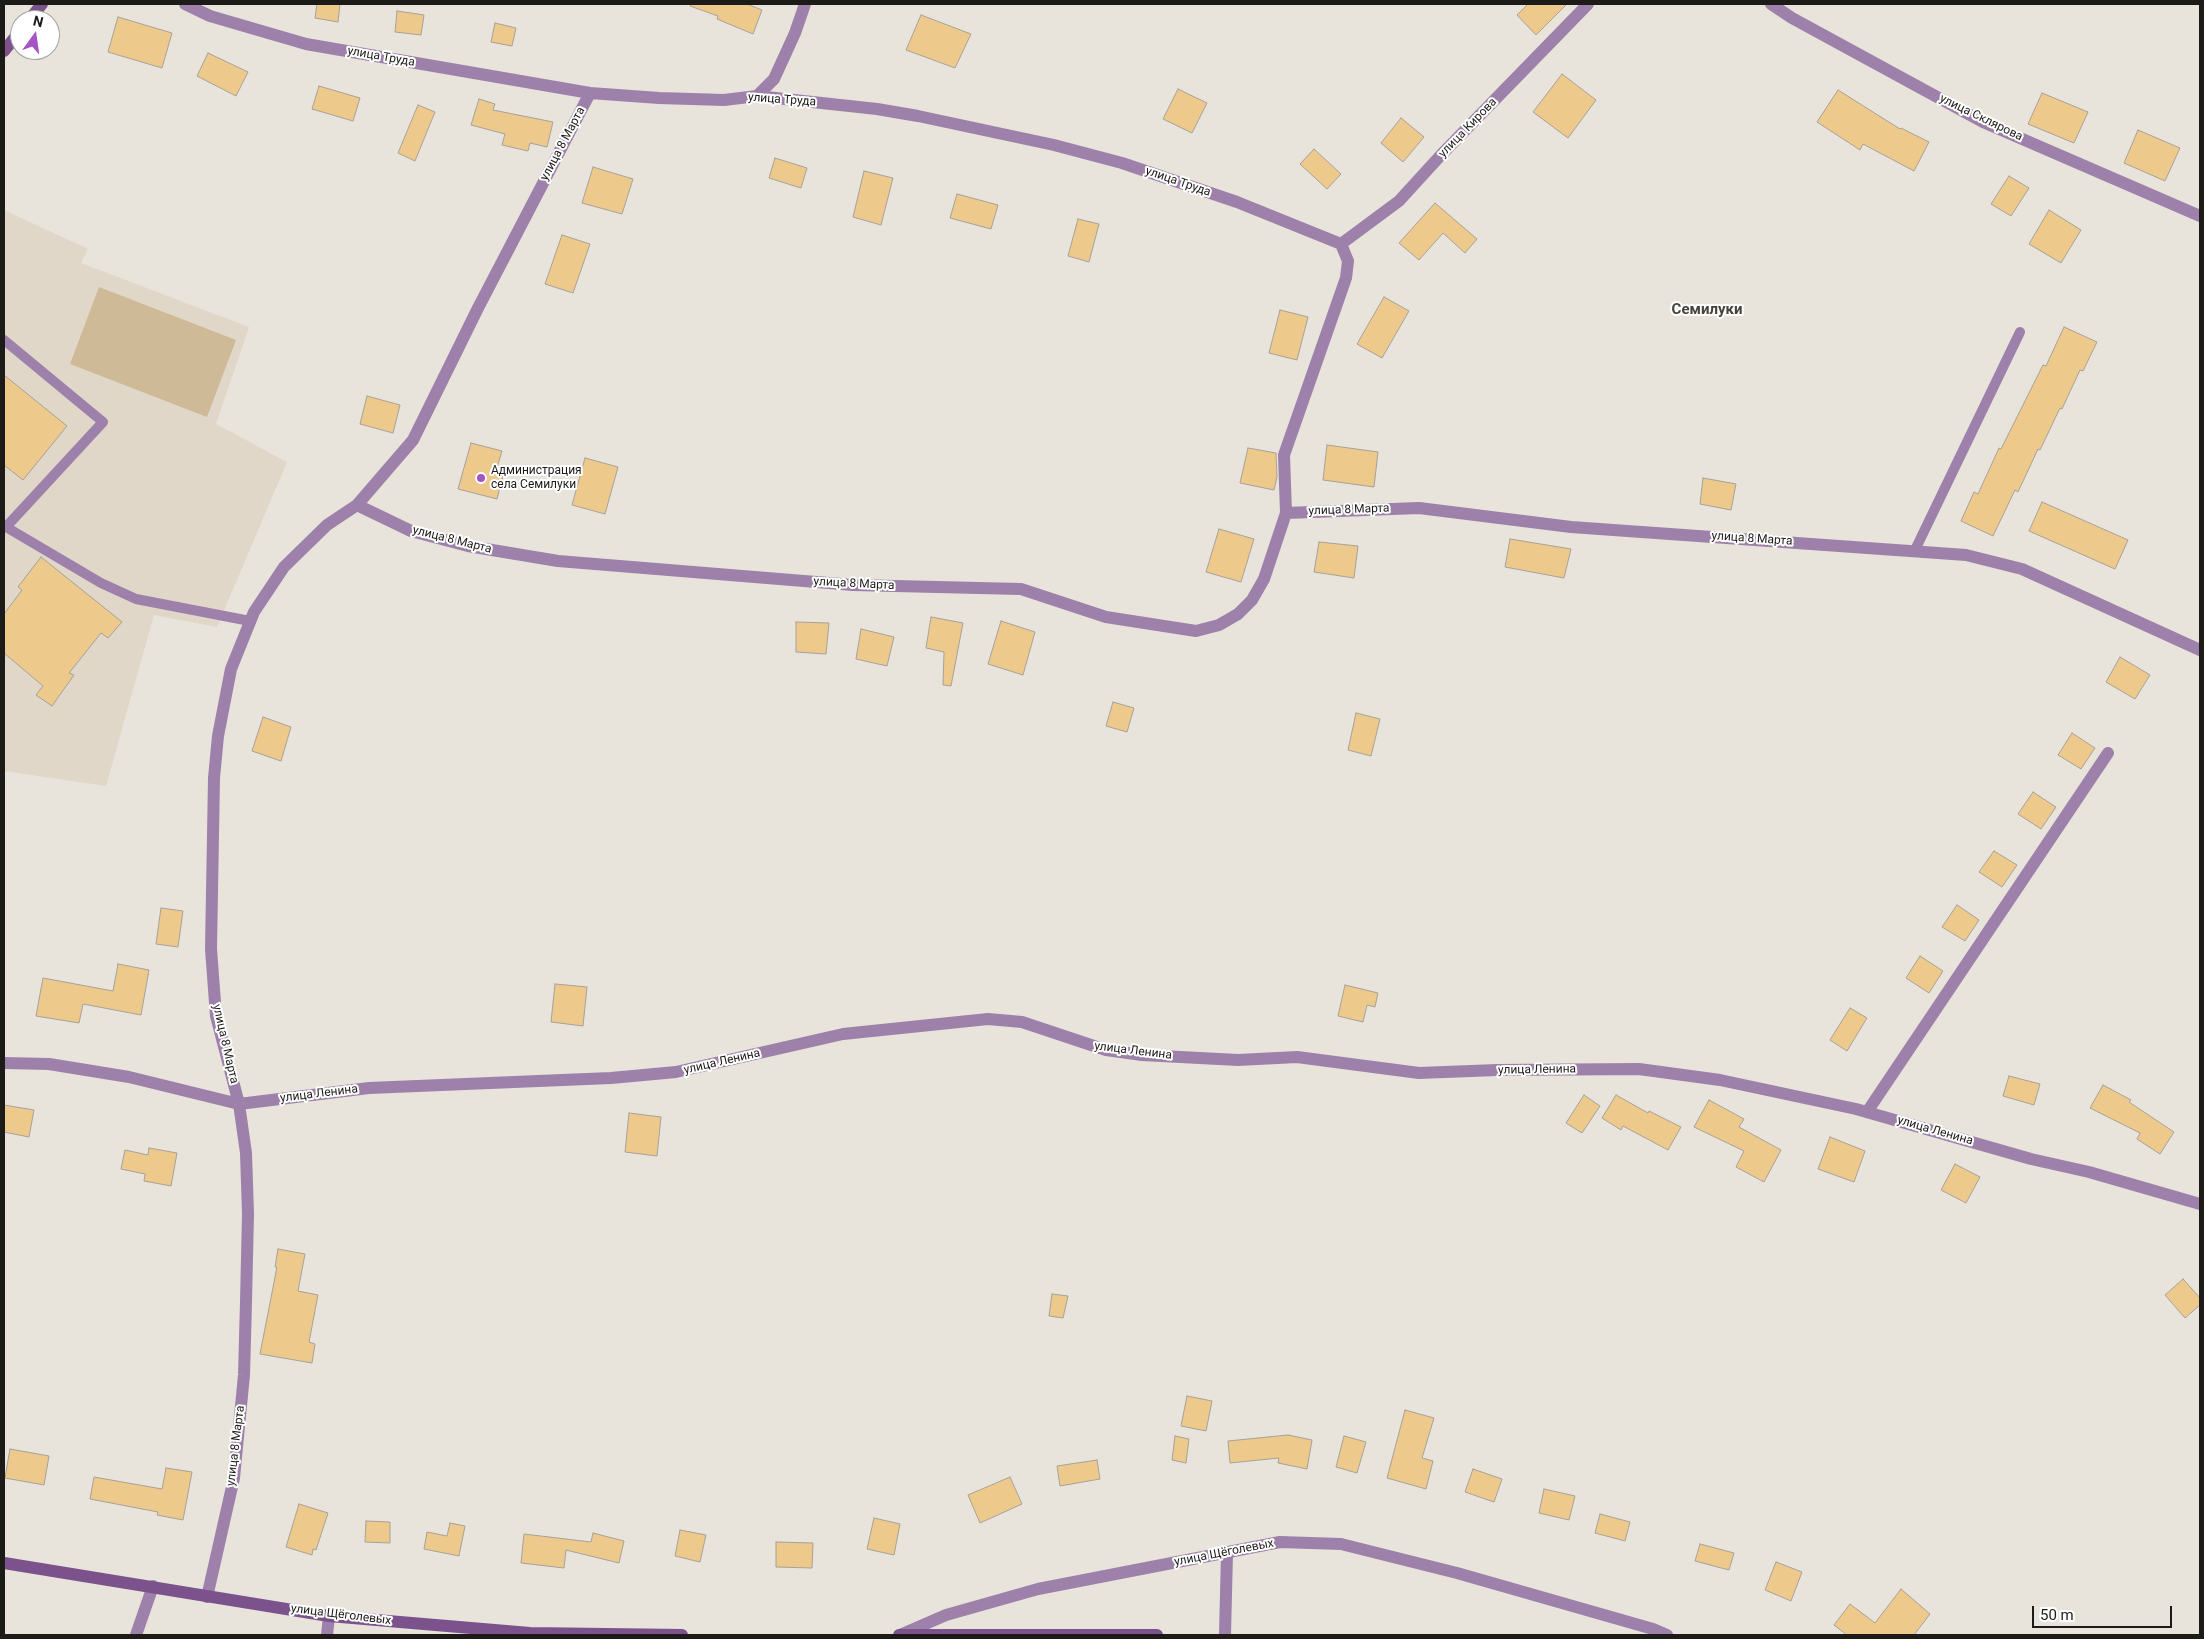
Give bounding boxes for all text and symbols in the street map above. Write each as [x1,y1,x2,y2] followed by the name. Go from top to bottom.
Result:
[10,10,60,60] north arrow
[32,12,45,30] text: N
[346,44,416,70] street label: улица Труда
[747,90,817,110] street label: улица Труда
[1937,92,2025,144] street label: улица Склярова
[1436,95,1500,161] street label: улица Кирова
[538,105,588,183] street label: улица 8 Марта
[1143,164,1213,200] street label: улица Труда
[1672,301,1742,319] district label: Семилуки
[491,464,582,492] place label: Администрация села Семилуки
[475,472,487,484] marker: Администрация села Семилуки
[1308,501,1390,519] street label: улица 8 Марта
[411,523,493,557] street label: улица 8 Марта
[1711,529,1793,549] street label: улица 8 Марта
[813,575,895,593] street label: улица 8 Марта
[209,1003,241,1085] street label: улица 8 Марта
[1093,1039,1173,1063] street label: улица Ленина
[682,1046,762,1078] street label: улица Ленина
[1498,1062,1576,1078] street label: улица Ленина
[279,1082,359,1106] street label: улица Ленина
[1895,1113,1975,1149] street label: улица Ленина
[224,1405,248,1487] street label: улица 8 Марта
[1173,1536,1275,1570] street label: улица Щёголевых
[2034,1596,2174,1628] scale bar
[290,1602,392,1628] street label: улица Щёголевых
[2040,1606,2074,1624] text: 50 m

